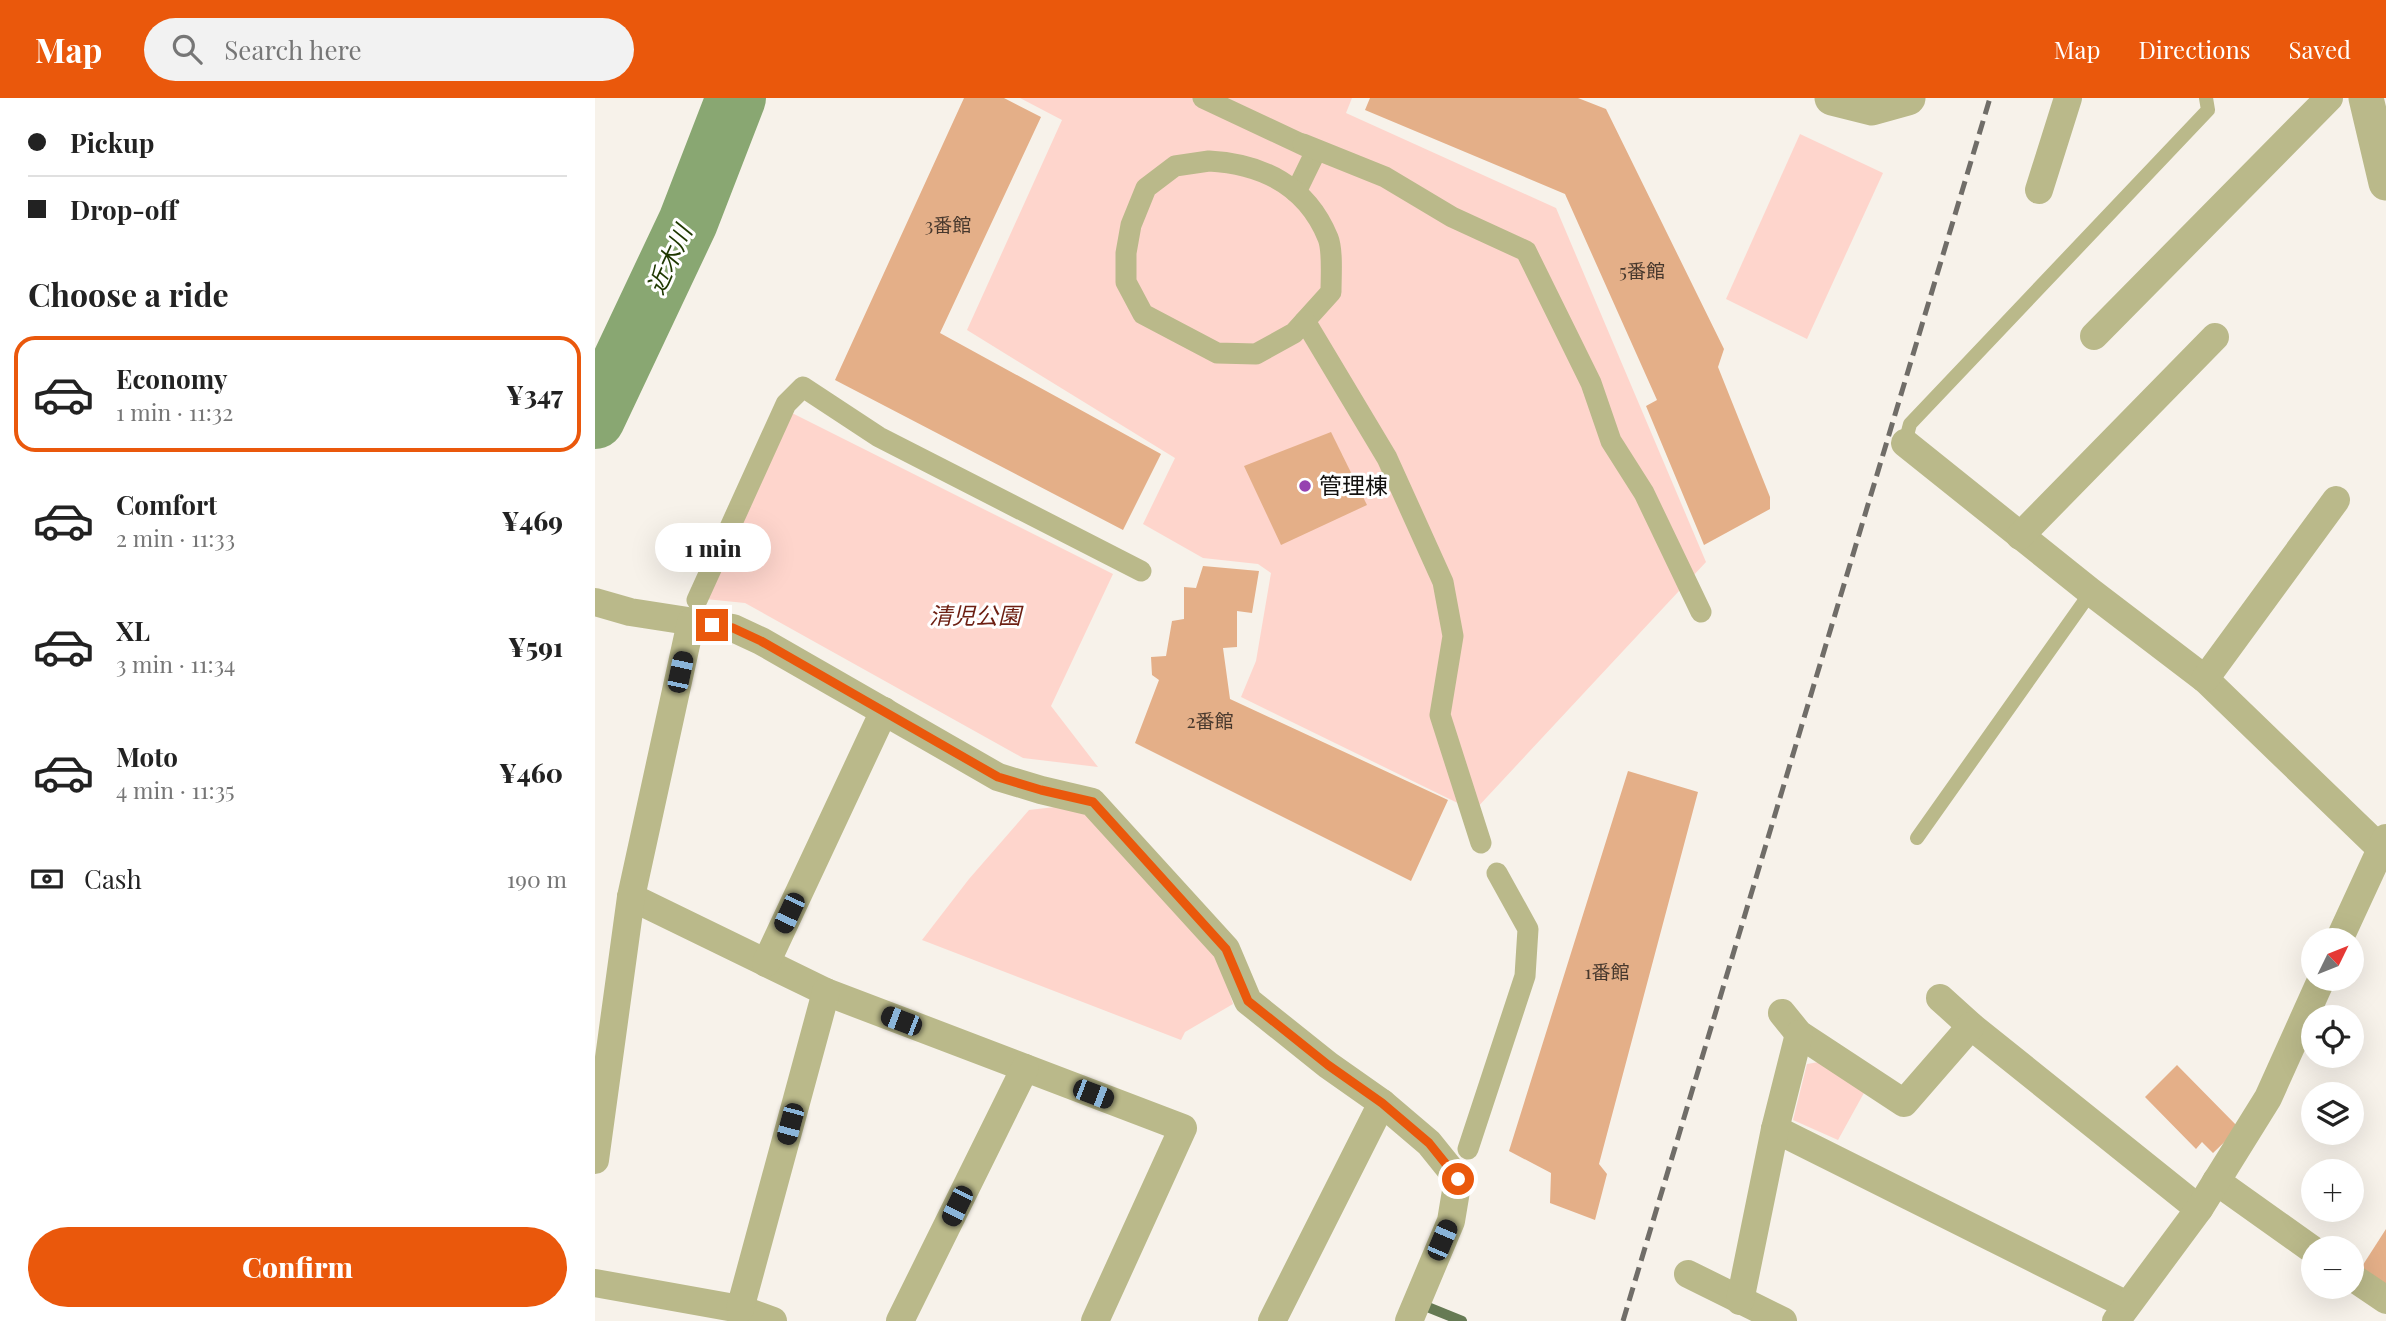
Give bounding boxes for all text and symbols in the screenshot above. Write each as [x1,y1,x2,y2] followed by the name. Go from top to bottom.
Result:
[144,18,634,81] search box
[35,27,102,71] text: Map
[168,30,206,68] icon: search
[224,32,362,67] text: Search here
[2054,33,2100,65] text: Map
[2138,33,2251,65] text: Directions
[2289,33,2351,65] text: Saved
[70,125,154,160] text: Pickup
[70,192,177,227] text: Drop-off
[925,211,971,237] house number: 3番館
[638,217,699,299] water label: 近木川
[1619,257,1665,283] house number: 5番館
[28,272,229,315] text: Choose a ride
[116,361,227,396] text: Economy
[32,363,95,426] icon: car
[506,377,563,412] text: ¥347
[116,396,233,427] text: 1 min · 11:32
[1319,469,1388,500] place label: 管理棟
[1297,478,1313,494] marker: 管理棟
[116,487,217,522] text: Comfort
[32,489,95,552] icon: car
[501,503,563,538] text: ¥469
[116,522,235,553] text: 2 min · 11:33
[654,524,770,573] callout: 1 min
[685,532,741,563] text: 1 min
[929,599,1024,630] park label: 清児公園
[696,609,728,641] route end
[116,613,150,648] text: XL
[32,615,95,678] icon: car
[508,629,563,664] text: ¥591
[116,648,235,679] text: 3 min · 11:34
[666,649,695,695] car
[1186,707,1234,733] house number: 2番館
[116,739,178,774] text: Moto
[32,741,95,804] icon: car
[499,755,563,790] text: ¥460
[116,774,235,805] text: 4 min · 11:35
[28,860,66,898] icon: cash
[84,861,142,896] text: Cash
[507,863,567,894] text: 190 m
[771,890,808,936] car
[2301,928,2364,990] north arrow
[2301,928,2364,1299] map controls
[1584,958,1630,984] house number: 1番館
[878,1004,925,1038] car
[2301,1005,2364,1068] button: locate
[1070,1077,1117,1111] car
[2301,1082,2364,1145] button: layers
[775,1101,806,1147] car
[2301,1159,2364,1222] button: +
[1442,1163,1474,1195] route start
[939,1183,976,1229] car
[1425,1217,1460,1263] car
[28,1227,567,1307] button: Confirm
[2301,1236,2364,1299] button: −

